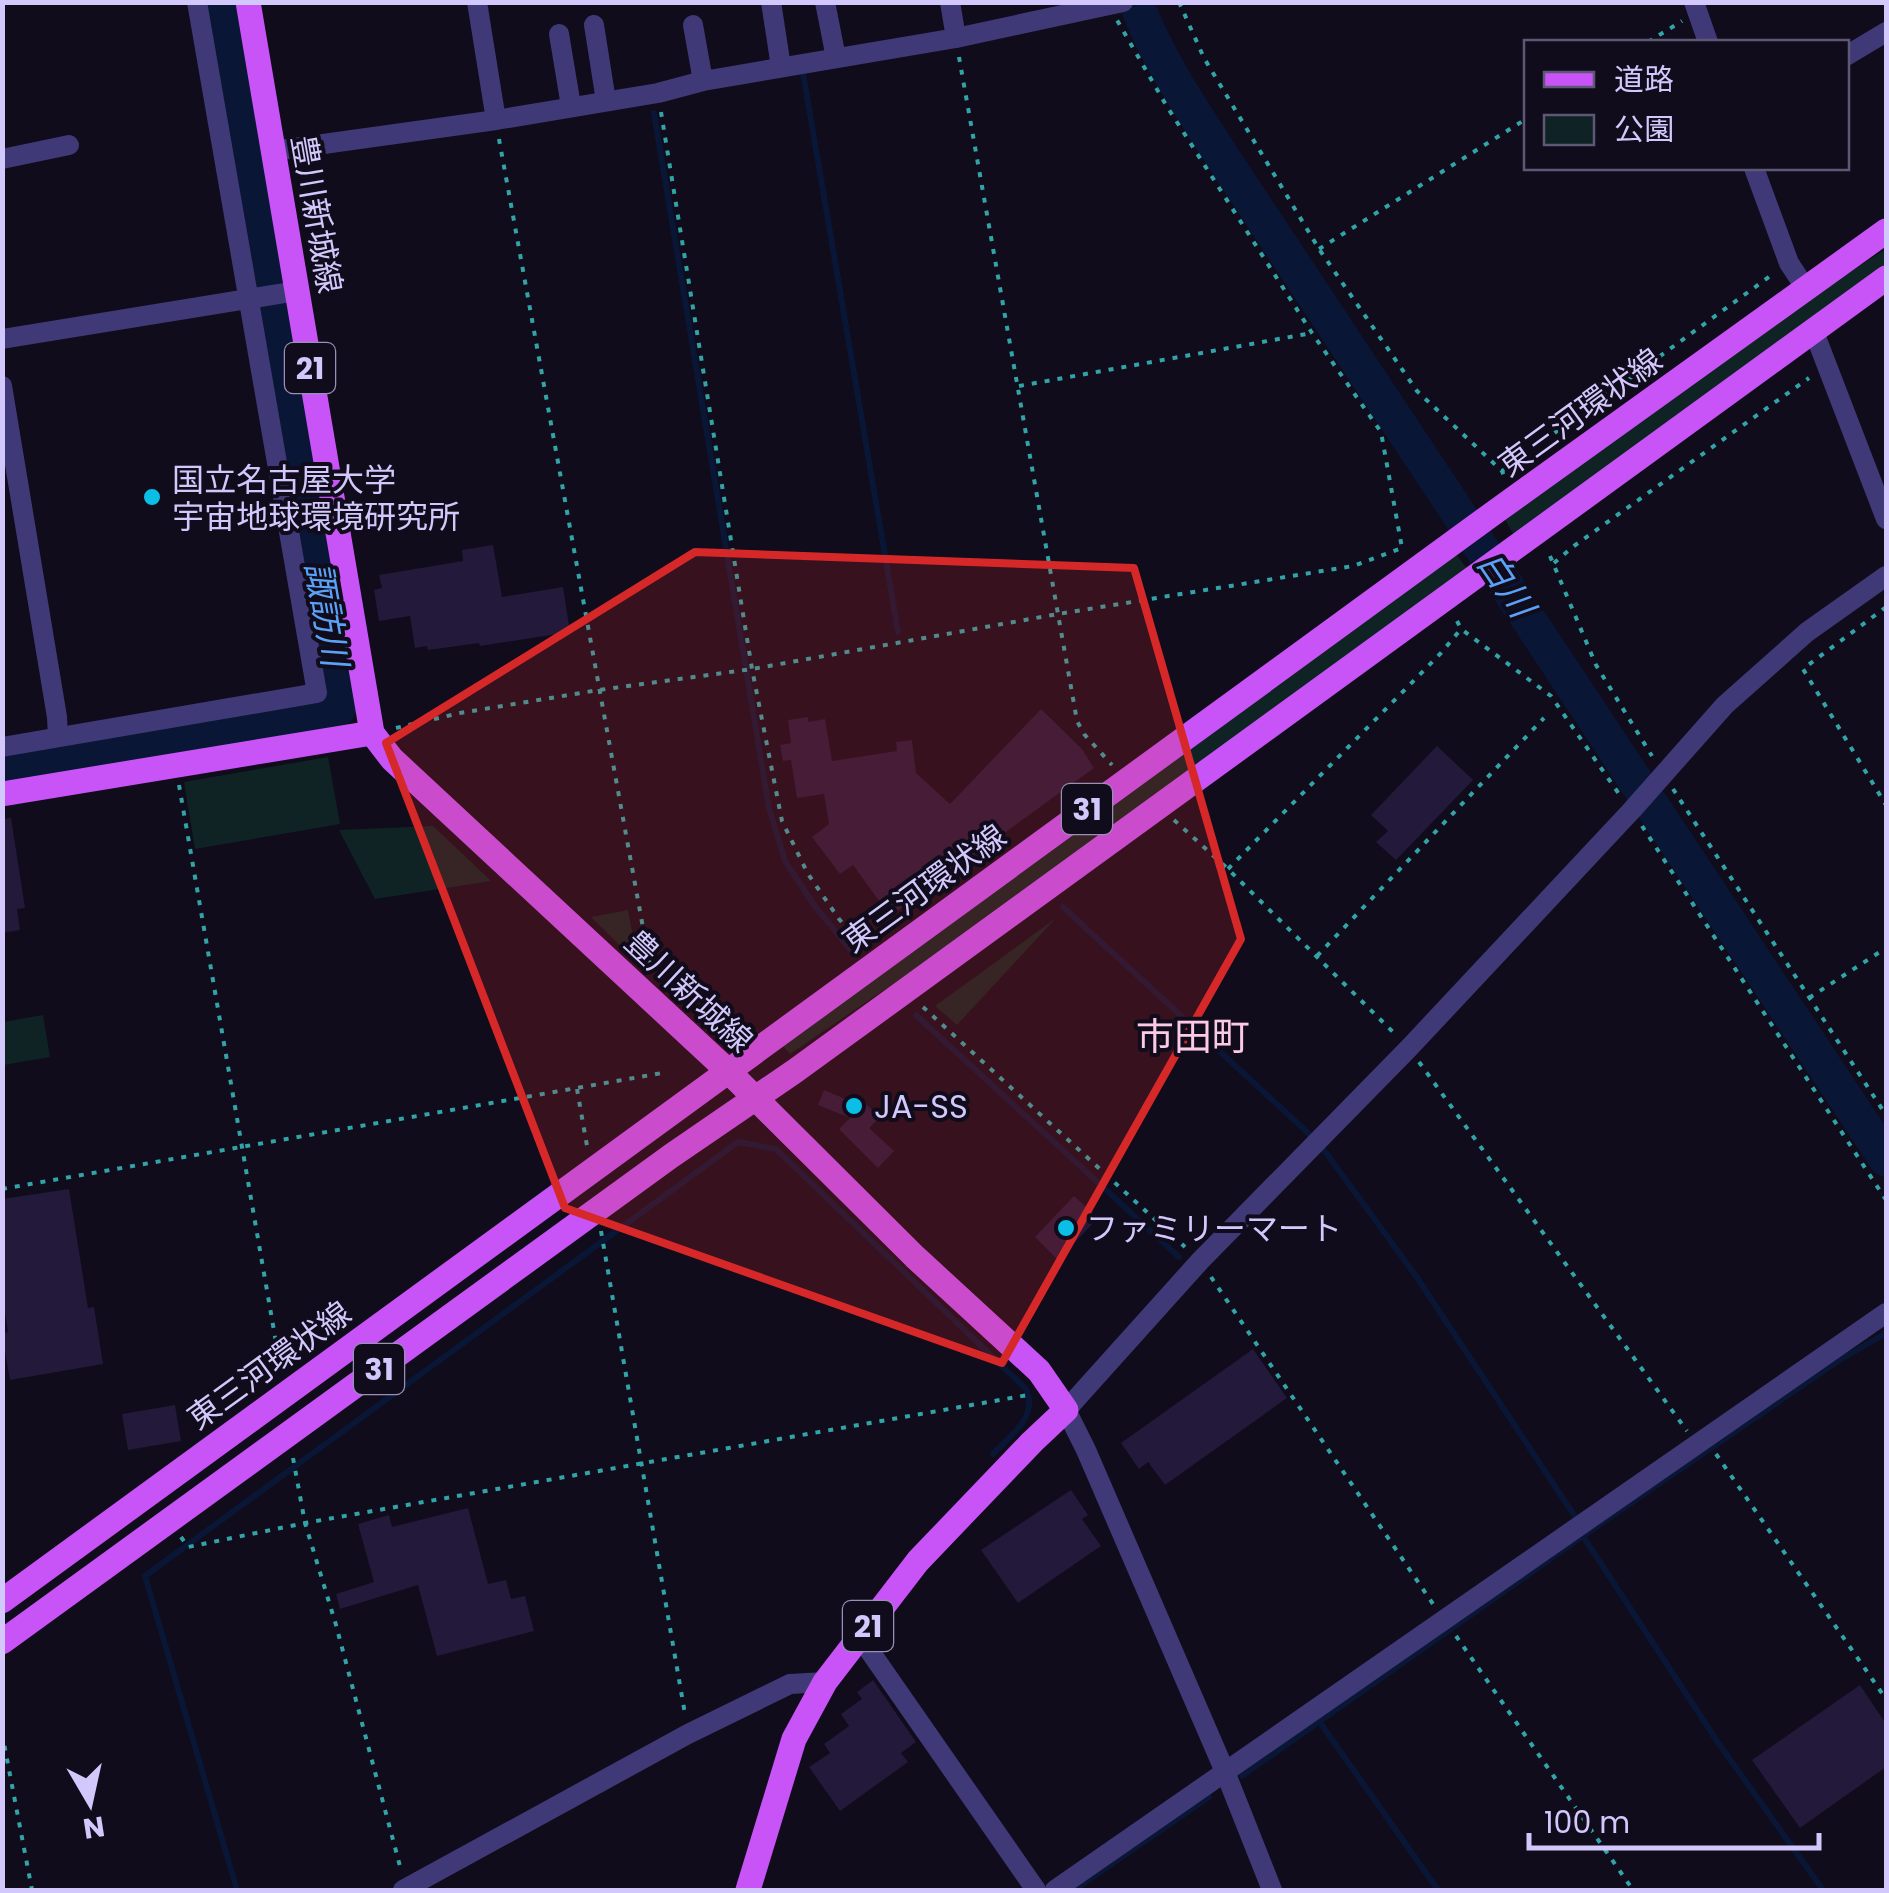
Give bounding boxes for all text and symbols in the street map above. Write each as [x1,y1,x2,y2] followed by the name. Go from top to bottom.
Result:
[1524,40,1849,170] legend
[1614,58,1674,101] text: 道路
[1614,108,1674,151] text: 公園
[281,131,353,297] street label: 豊川新城線
[1489,337,1671,487] street label: 東三河環状線
[285,343,335,393] road number: 21
[172,457,460,539] place label: 国立名古屋大学 宇宙地球環境研究所
[141,486,163,508] marker: 国立名古屋大学 宇宙地球環境研究所
[1466,541,1548,630] water label: 白川
[294,558,361,674] water label: 諏訪川
[1062,784,1112,834] road number: 31
[833,813,1015,963] street label: 東三河環状線
[615,920,763,1062] street label: 豊川新城線
[1136,1010,1250,1063] district label: 市田町
[874,1084,968,1129] place label: JA-SS
[843,1095,865,1117] marker: JA-SS
[1086,1206,1342,1251] place label: ファミリーマート
[1055,1217,1077,1239] marker: ファミリーマート
[178,1290,360,1440] street label: 東三河環状線
[354,1344,404,1394] road number: 31
[843,1601,893,1651] road number: 21
[40,1753,140,1853] north arrow
[1529,1788,1819,1850] scale bar
[1544,1801,1630,1844] text: 100 m
[80,1806,107,1848] text: N

